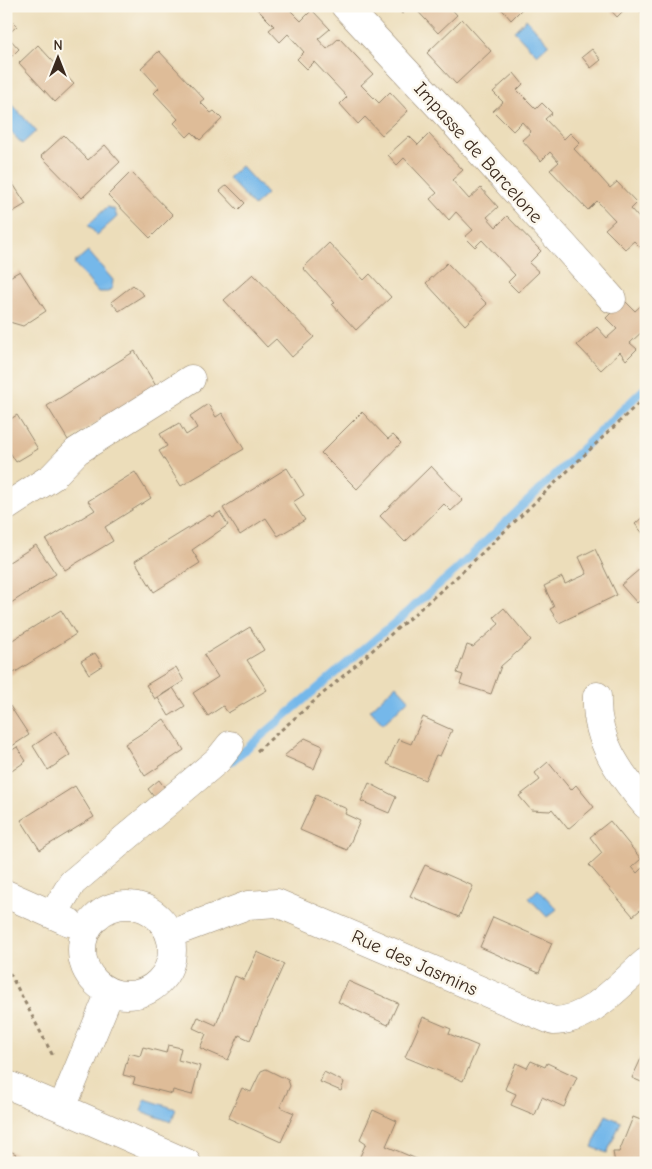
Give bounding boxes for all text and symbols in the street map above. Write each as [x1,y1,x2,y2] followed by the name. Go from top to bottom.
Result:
[32,32,82,82] north arrow
[53,37,63,54] text: N
[409,78,547,228] street label: Impasse de Barcelone
[348,925,481,1001] street label: Rue des Jasmins

